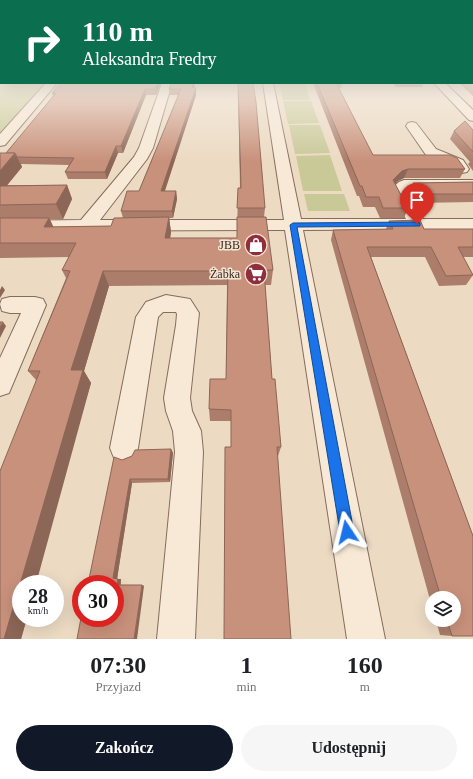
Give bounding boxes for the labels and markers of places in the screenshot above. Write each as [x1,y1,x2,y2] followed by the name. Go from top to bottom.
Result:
[400,183,434,224] pin
[243,232,269,258] shop icon: JBB
[219,238,240,252] place label: JBB
[243,261,269,287] supermarket icon: Żabka
[210,267,241,281] place label: Żabka

